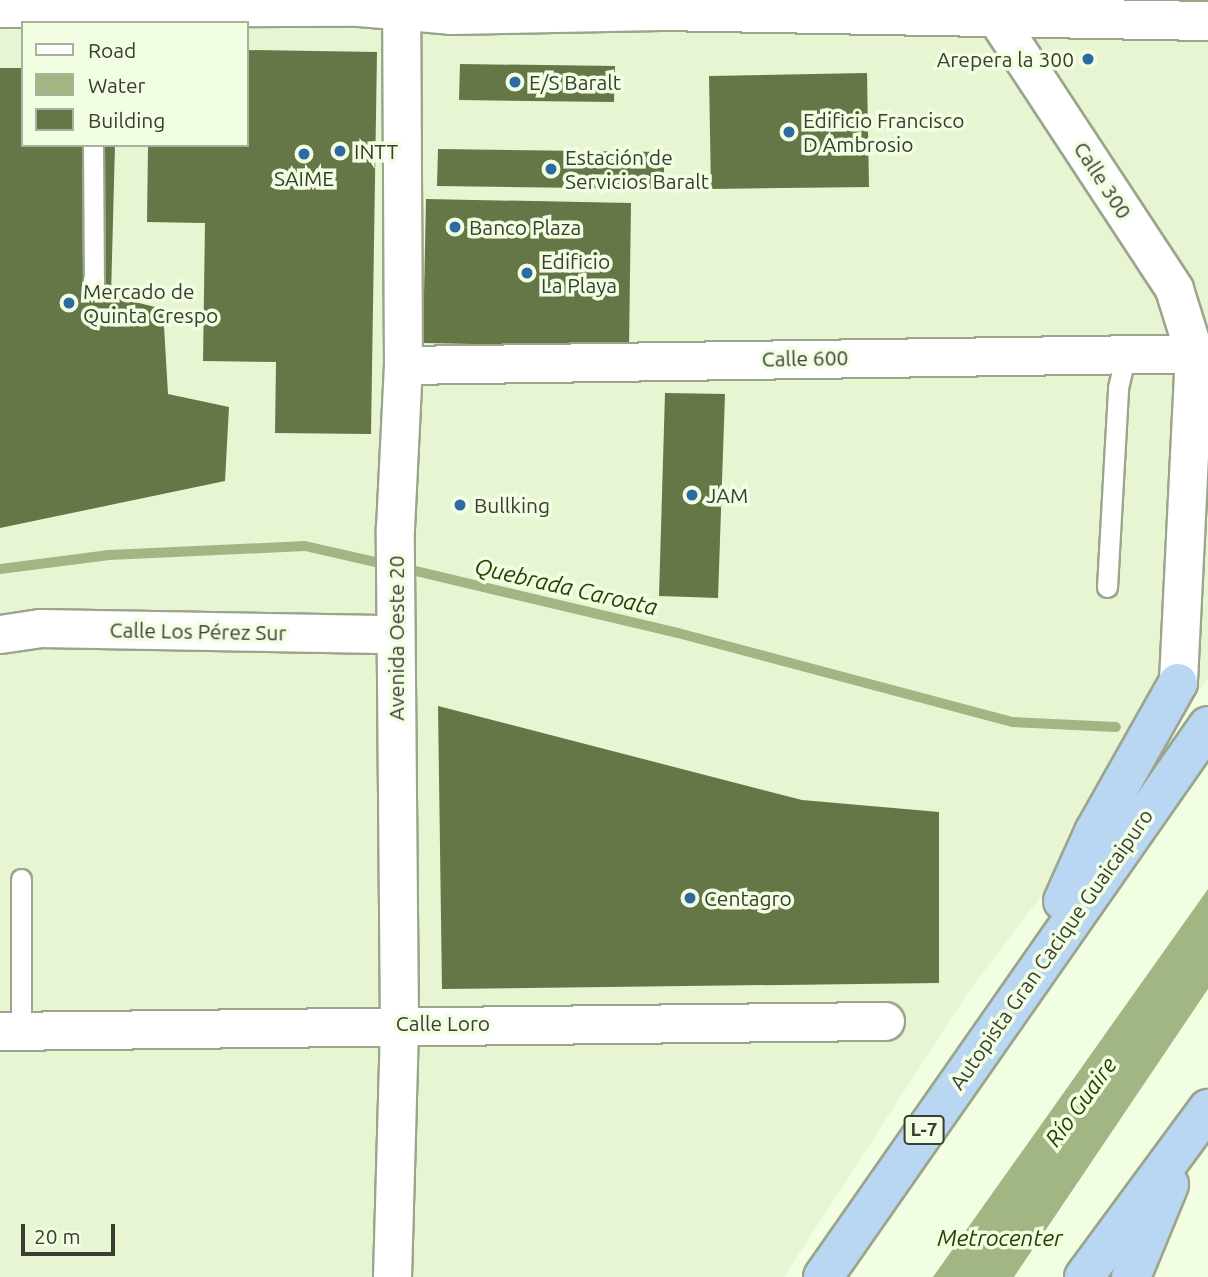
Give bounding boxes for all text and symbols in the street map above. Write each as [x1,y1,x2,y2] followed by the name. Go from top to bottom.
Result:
[21,21,248,147] legend
[88,38,136,62] text: Road
[937,46,1074,72] place label: Arepera la 300
[1080,51,1096,67] marker: Arepera la 300
[529,69,621,95] place label: E/S Baralt
[88,73,146,97] text: Water
[507,74,523,90] marker: E/S Baralt
[803,107,964,157] place label: Edificio Francisco D Ambrosio
[88,108,165,132] text: Building
[781,124,797,140] marker: Edificio Francisco D Ambrosio
[1069,137,1137,223] street label: Calle 300
[354,138,398,164] place label: INTT
[332,143,348,159] marker: INTT
[565,144,709,194] place label: Estación de Servicios Baralt
[296,146,312,162] marker: SAIME
[543,161,559,177] marker: Estación de Servicios Baralt
[274,165,334,191] place label: SAIME
[469,214,581,240] place label: Banco Plaza
[447,219,463,235] marker: Banco Plaza
[541,248,617,298] place label: Edificio La Playa
[519,265,535,281] marker: Edificio La Playa
[83,278,218,328] place label: Mercado de Quinta Crespo
[61,295,77,311] marker: Mercado de Quinta Crespo
[761,345,849,371] street label: Calle 600
[706,482,748,508] place label: JAM
[684,487,700,503] marker: JAM
[474,492,550,518] place label: Bullking
[452,497,468,513] marker: Bullking
[472,553,660,621] water label: Quebrada Caroata
[383,555,409,721] street label: Avenida Oeste 20
[109,617,287,645] street label: Calle Los Pérez Sur
[944,804,1158,1094] street label: Autopista Gran Cacique Guaicaipuro
[704,885,792,911] place label: Centagro
[682,890,698,906] marker: Centagro
[396,1010,490,1036] street label: Calle Loro
[1039,1052,1123,1152] water label: Río Guaire
[903,1114,945,1146] road number: L-7
[24,1210,119,1254] scale bar
[34,1224,81,1248] text: 20 m
[937,1224,1063,1252] water label: Metrocenter

